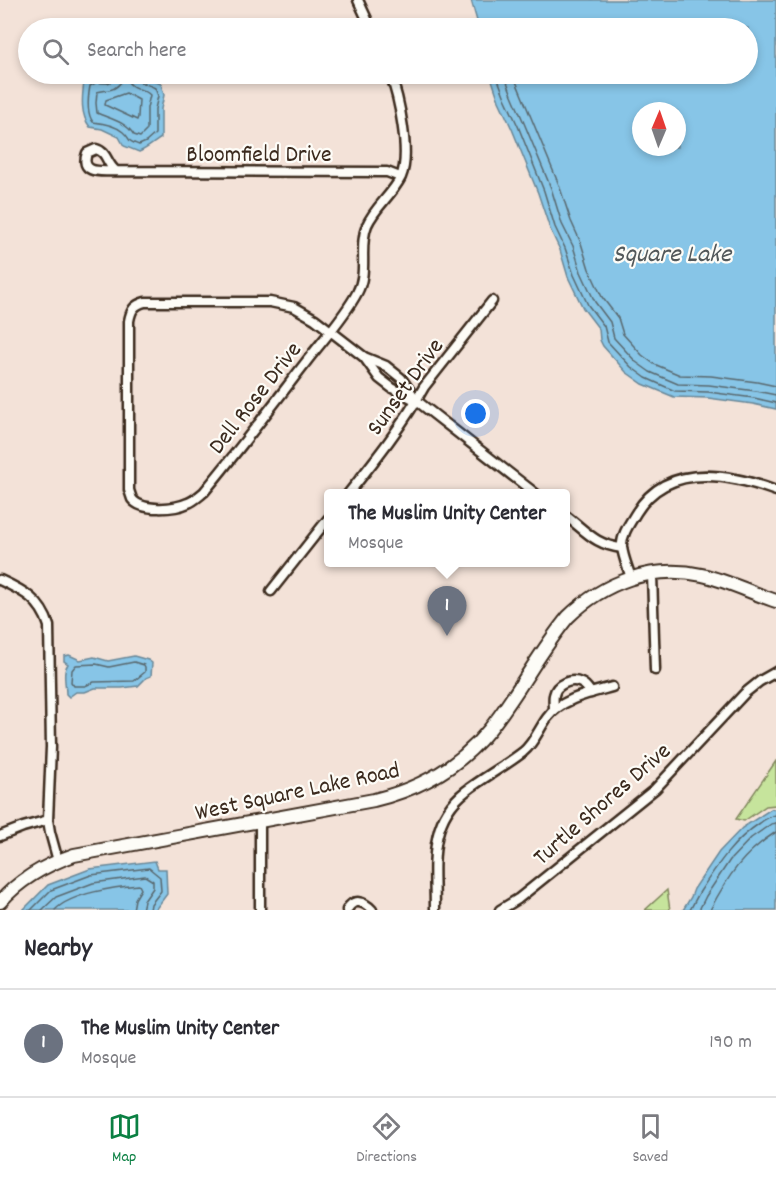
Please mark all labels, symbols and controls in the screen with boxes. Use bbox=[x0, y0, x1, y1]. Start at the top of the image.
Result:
search box bbox=[18, 18, 758, 84]
icon: search bbox=[39, 35, 72, 68]
text: Search here bbox=[87, 36, 186, 67]
north arrow bbox=[632, 102, 686, 156]
street label: Bloomfield Drive bbox=[186, 139, 332, 173]
water label: Square Lake bbox=[613, 237, 733, 274]
street label: Sunset Drive bbox=[359, 332, 453, 444]
street label: Dell Rose Drive bbox=[202, 335, 311, 462]
your location bbox=[461, 399, 490, 428]
popup bbox=[324, 489, 570, 567]
text: The Muslim Unity Center bbox=[348, 499, 546, 530]
text: Mosque bbox=[348, 530, 403, 558]
pin: 1 bbox=[428, 586, 466, 636]
street label: Turtle Shores Drive bbox=[527, 736, 679, 875]
street label: West Square Lake Road bbox=[192, 755, 403, 831]
text: Nearby bbox=[24, 931, 92, 968]
text: The Muslim Unity Center bbox=[81, 1014, 279, 1045]
text: 1 bbox=[41, 1029, 46, 1057]
text: 190 m bbox=[709, 1029, 752, 1057]
text: Mosque bbox=[81, 1045, 136, 1073]
tab: Map bbox=[108, 1110, 141, 1169]
tab: Directions bbox=[356, 1110, 417, 1169]
tab: Saved bbox=[632, 1110, 668, 1169]

